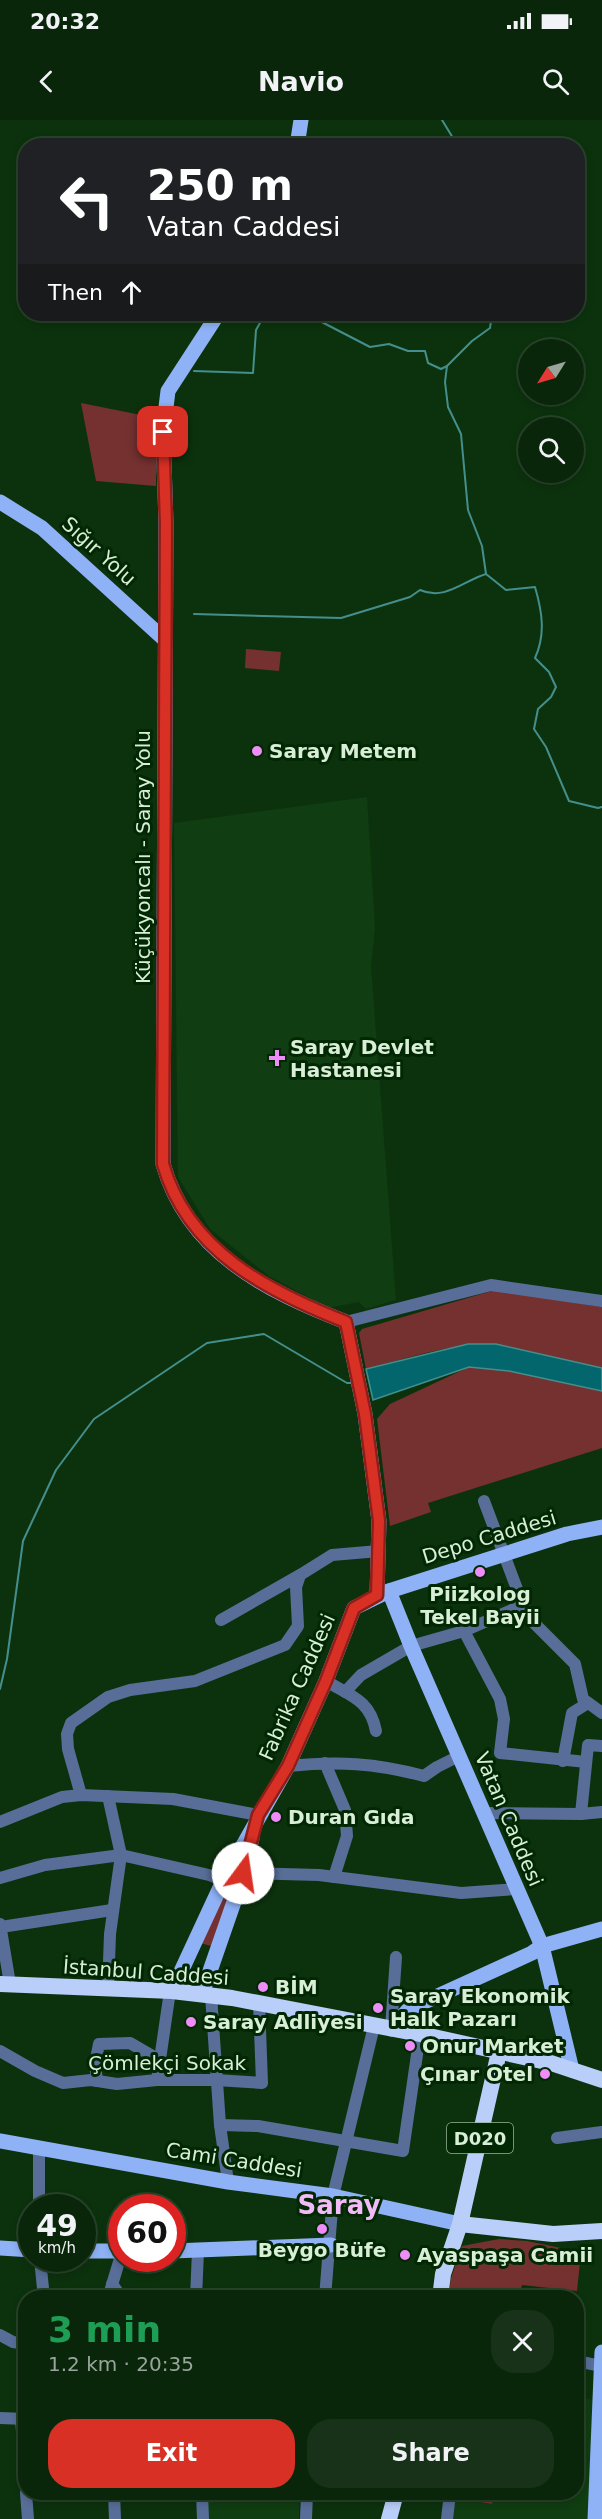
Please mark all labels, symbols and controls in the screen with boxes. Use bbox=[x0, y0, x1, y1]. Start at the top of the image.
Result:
text: 20:32 bbox=[30, 9, 100, 34]
icon: back bbox=[30, 65, 63, 98]
icon: search bbox=[539, 65, 572, 98]
text: Navio bbox=[258, 66, 344, 97]
text: 250 m bbox=[147, 161, 293, 210]
icon: left bbox=[48, 162, 126, 240]
text: Vatan Caddesi bbox=[147, 211, 341, 242]
icon: ahead bbox=[115, 276, 148, 309]
text: Then bbox=[48, 280, 103, 305]
north arrow bbox=[518, 339, 584, 405]
map controls bbox=[518, 339, 584, 483]
pin bbox=[137, 406, 188, 457]
icon: arrive bbox=[146, 415, 179, 448]
button: search bbox=[518, 417, 584, 483]
street label: Sığır Yolu bbox=[57, 512, 141, 590]
street label: Küçükyoncalı - Saray Yolu bbox=[131, 730, 155, 984]
place label: Saray Metem bbox=[269, 739, 417, 763]
marker: Saray Metem bbox=[250, 744, 264, 758]
place label: Saray Devlet Hastanesi bbox=[290, 1035, 434, 1082]
marker: Saray Devlet Hastanesi bbox=[268, 1049, 286, 1067]
street label: Depo Caddesi bbox=[419, 1505, 559, 1569]
marker: Piizkolog Tekel Bayii bbox=[473, 1565, 487, 1579]
place label: Piizkolog Tekel Bayii bbox=[420, 1582, 540, 1629]
street label: Fabrika Caddesi bbox=[254, 1610, 340, 1764]
street label: Vatan Caddesi bbox=[470, 1748, 548, 1890]
place label: Duran Gıda bbox=[288, 1805, 414, 1829]
marker: Duran Gıda bbox=[269, 1810, 283, 1824]
position arrow bbox=[211, 1841, 275, 1905]
street label: İstanbul Caddesi bbox=[62, 1954, 230, 1990]
place label: BİM bbox=[275, 1975, 318, 1999]
marker: BİM bbox=[256, 1980, 270, 1994]
place label: Saray Ekonomik Halk Pazarı bbox=[390, 1984, 570, 2031]
marker: Saray Ekonomik Halk Pazarı bbox=[371, 2001, 385, 2015]
place label: Saray Adliyesi bbox=[203, 2010, 363, 2034]
marker: Saray Adliyesi bbox=[184, 2015, 198, 2029]
place label: Onur Market bbox=[422, 2034, 564, 2058]
marker: Onur Market bbox=[403, 2039, 417, 2053]
street label: Çömlekçi Sokak bbox=[88, 2051, 246, 2075]
place label: Çınar Otel bbox=[420, 2062, 533, 2086]
marker: Çınar Otel bbox=[538, 2067, 552, 2081]
road number: D020 bbox=[447, 2123, 513, 2153]
street label: Cami Caddesi bbox=[164, 2137, 304, 2183]
district label: Saray bbox=[298, 2190, 380, 2220]
speed limit sign: 60 bbox=[108, 2194, 186, 2272]
text: 49 bbox=[36, 2208, 78, 2243]
marker: Beygo Büfe bbox=[315, 2222, 329, 2236]
place label: Beygo Büfe bbox=[258, 2238, 386, 2262]
text: km/h bbox=[38, 2239, 76, 2257]
place label: Ayaspaşa Camii bbox=[417, 2243, 593, 2267]
marker: Ayaspaşa Camii bbox=[398, 2248, 412, 2262]
text: 3 min bbox=[48, 2309, 161, 2350]
button: close bbox=[491, 2310, 554, 2373]
text: 1.2 km · 20:35 bbox=[48, 2352, 194, 2376]
button: Exit bbox=[48, 2419, 295, 2488]
button: Share bbox=[307, 2419, 554, 2488]

